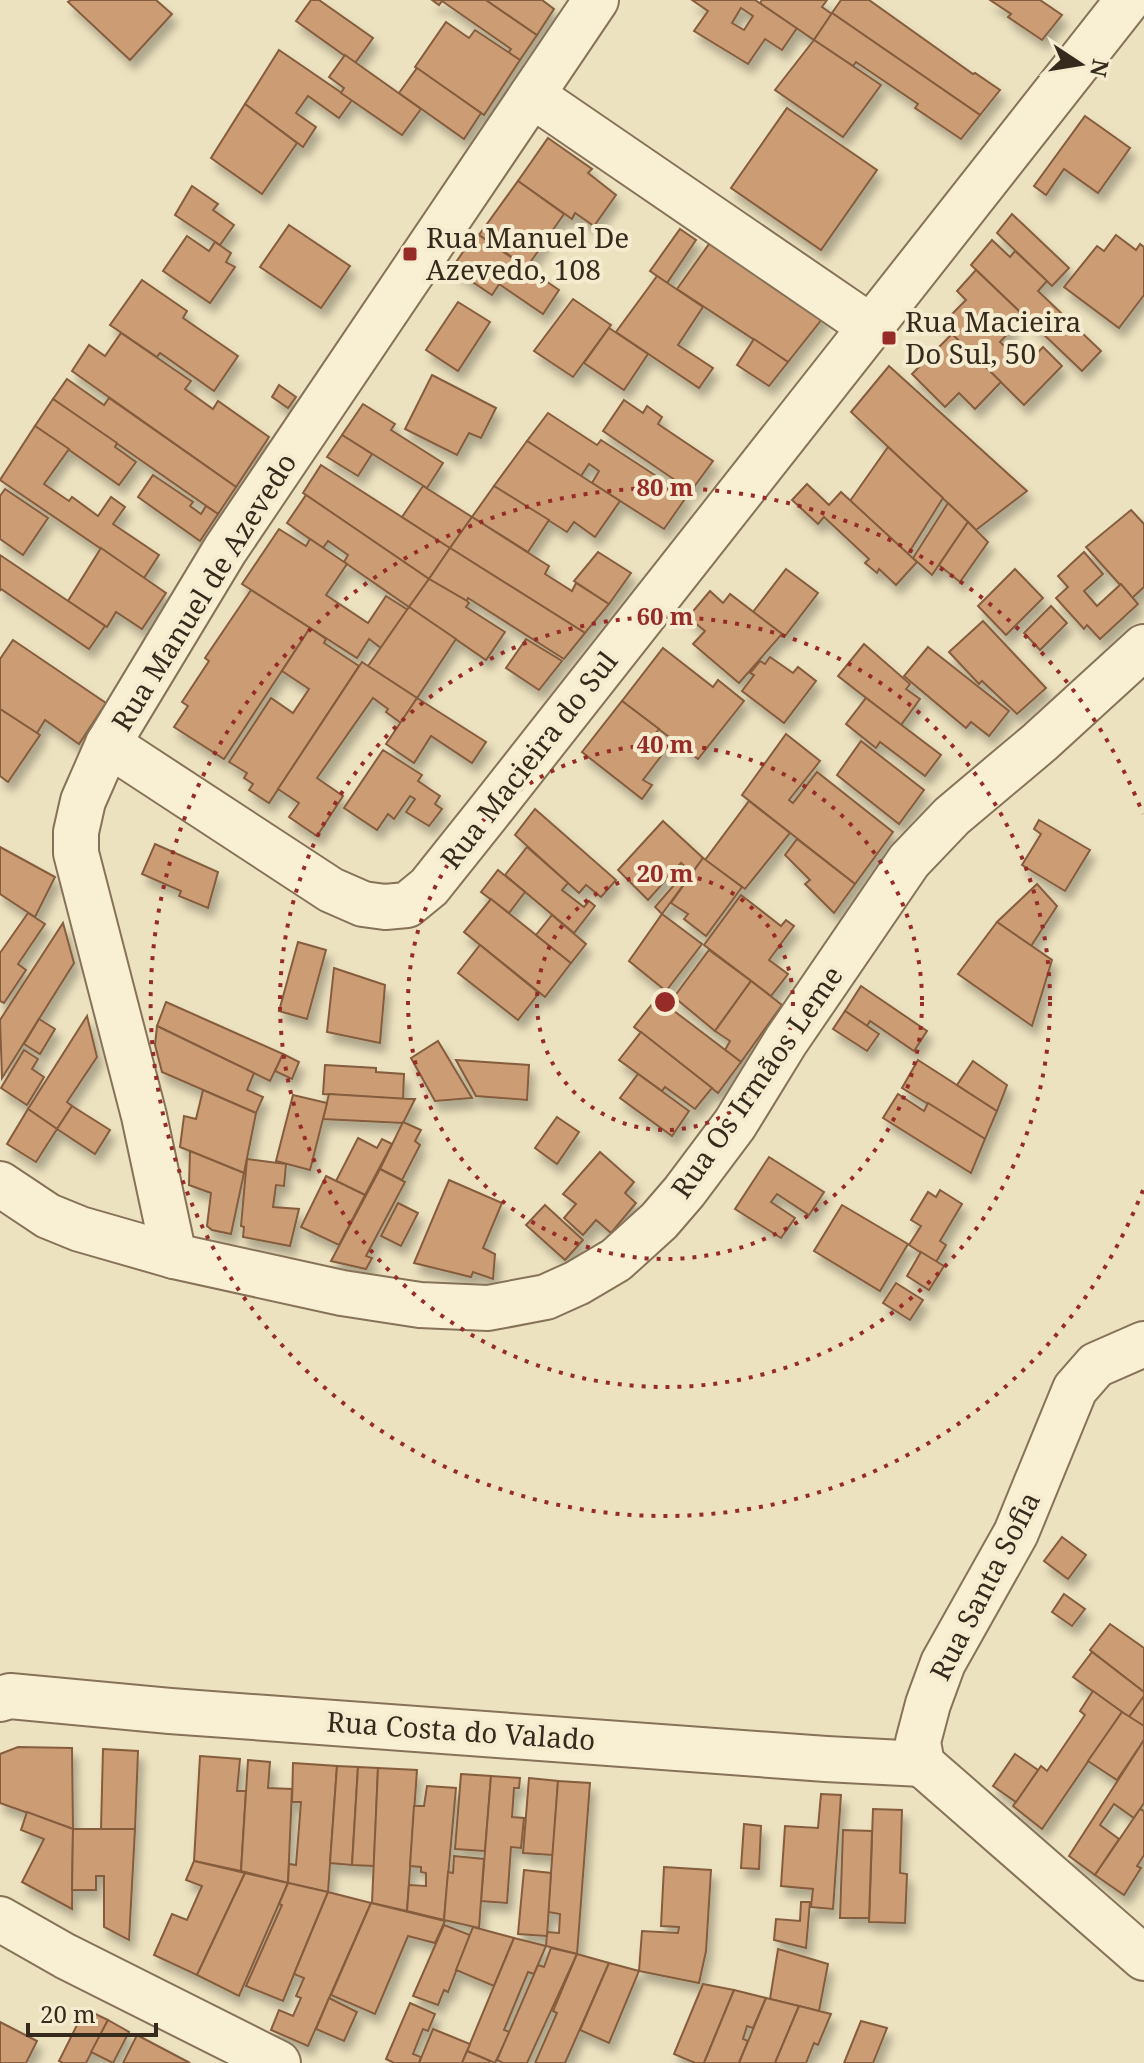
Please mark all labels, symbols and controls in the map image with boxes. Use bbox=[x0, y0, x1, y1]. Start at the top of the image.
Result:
north arrow bbox=[1040, 24, 1120, 104]
text: N bbox=[1084, 57, 1117, 80]
place label: Rua Manuel De Azevedo, 108 bbox=[426, 218, 629, 288]
marker: Rua Manuel De Azevedo, 108 bbox=[401, 245, 419, 263]
place label: Rua Macieira Do Sul, 50 bbox=[905, 302, 1081, 372]
marker: Rua Macieira Do Sul, 50 bbox=[880, 329, 898, 347]
street label: Rua Manuel de Azevedo bbox=[102, 445, 304, 738]
text: 80 m bbox=[636, 470, 694, 503]
text: 60 m bbox=[636, 599, 694, 632]
street label: Rua Macieira do Sul bbox=[431, 643, 625, 876]
text: 40 m bbox=[636, 727, 694, 760]
text: 20 m bbox=[636, 856, 694, 889]
street label: Rua Os Irmãos Leme bbox=[662, 958, 851, 1205]
centre of rings bbox=[651, 988, 679, 1016]
street label: Rua Santa Sofia bbox=[920, 1485, 1048, 1686]
street label: Rua Costa do Valado bbox=[325, 1702, 597, 1758]
scale bar bbox=[28, 1987, 156, 2037]
text: 20 m bbox=[40, 1997, 96, 2030]

